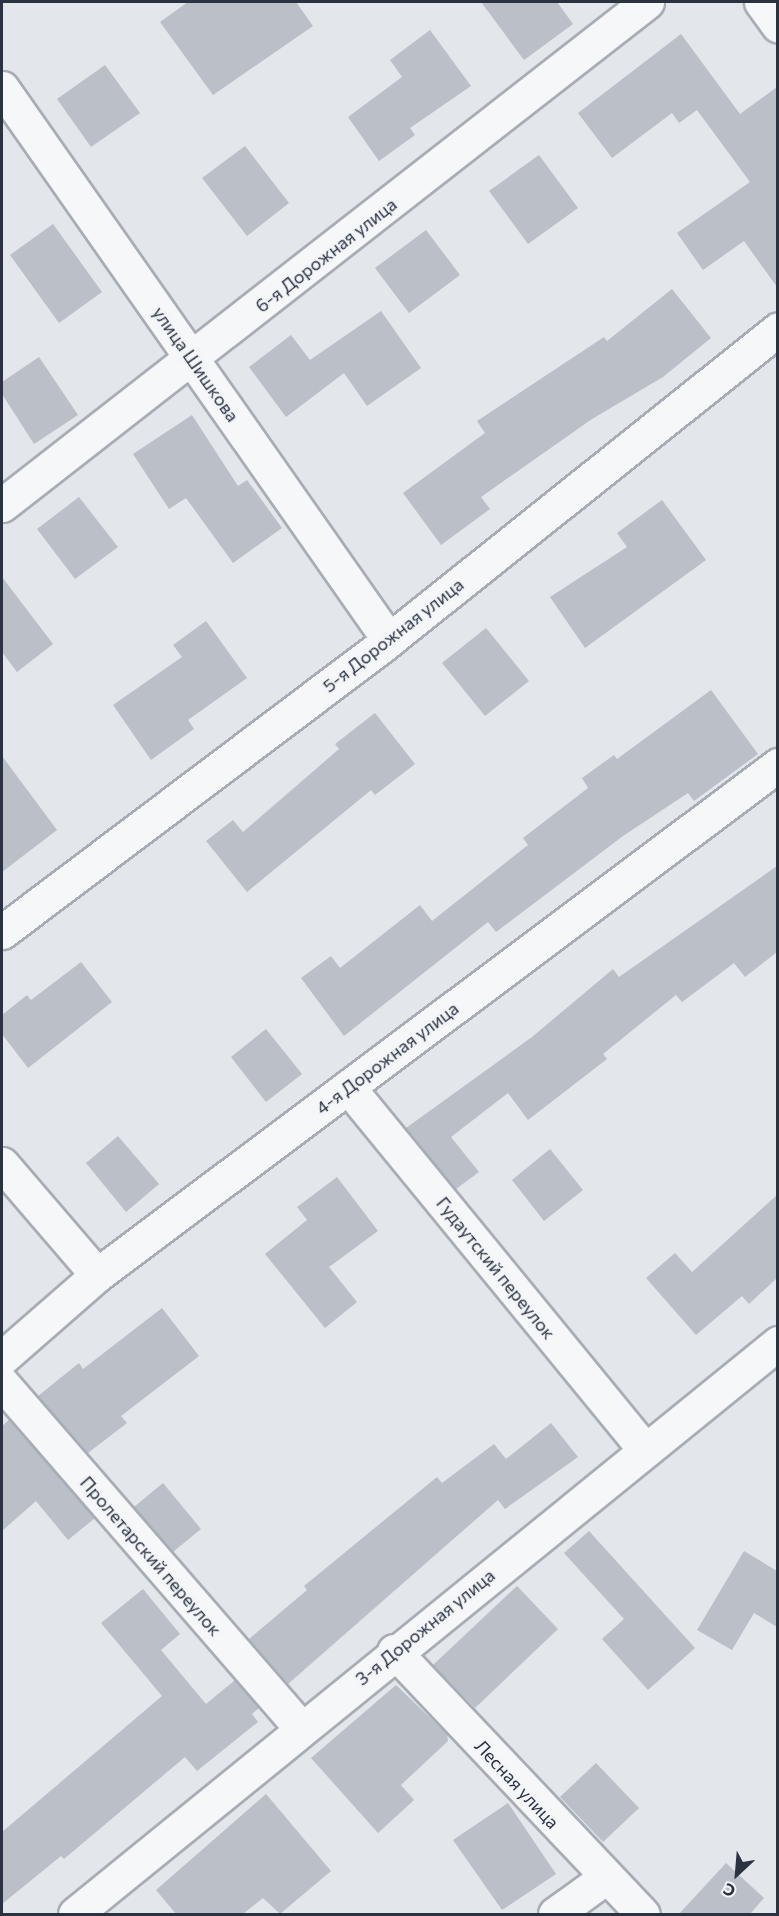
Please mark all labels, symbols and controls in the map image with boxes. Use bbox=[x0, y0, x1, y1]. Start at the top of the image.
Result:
street label: 6-я Дорожная улица bbox=[251, 193, 401, 317]
street label: улица Шишкова bbox=[148, 302, 244, 426]
street label: 5-я Дорожная улица bbox=[318, 573, 468, 697]
street label: 4-я Дорожная улица bbox=[311, 997, 463, 1119]
street label: Гудаутский переулок bbox=[432, 1193, 560, 1343]
street label: Пролетарский переулок bbox=[76, 1472, 226, 1640]
street label: 3-я Дорожная улица bbox=[351, 1564, 499, 1690]
street label: Лесная улица bbox=[470, 1735, 564, 1833]
north arrow bbox=[707, 1844, 767, 1904]
text: С bbox=[720, 1880, 738, 1902]

